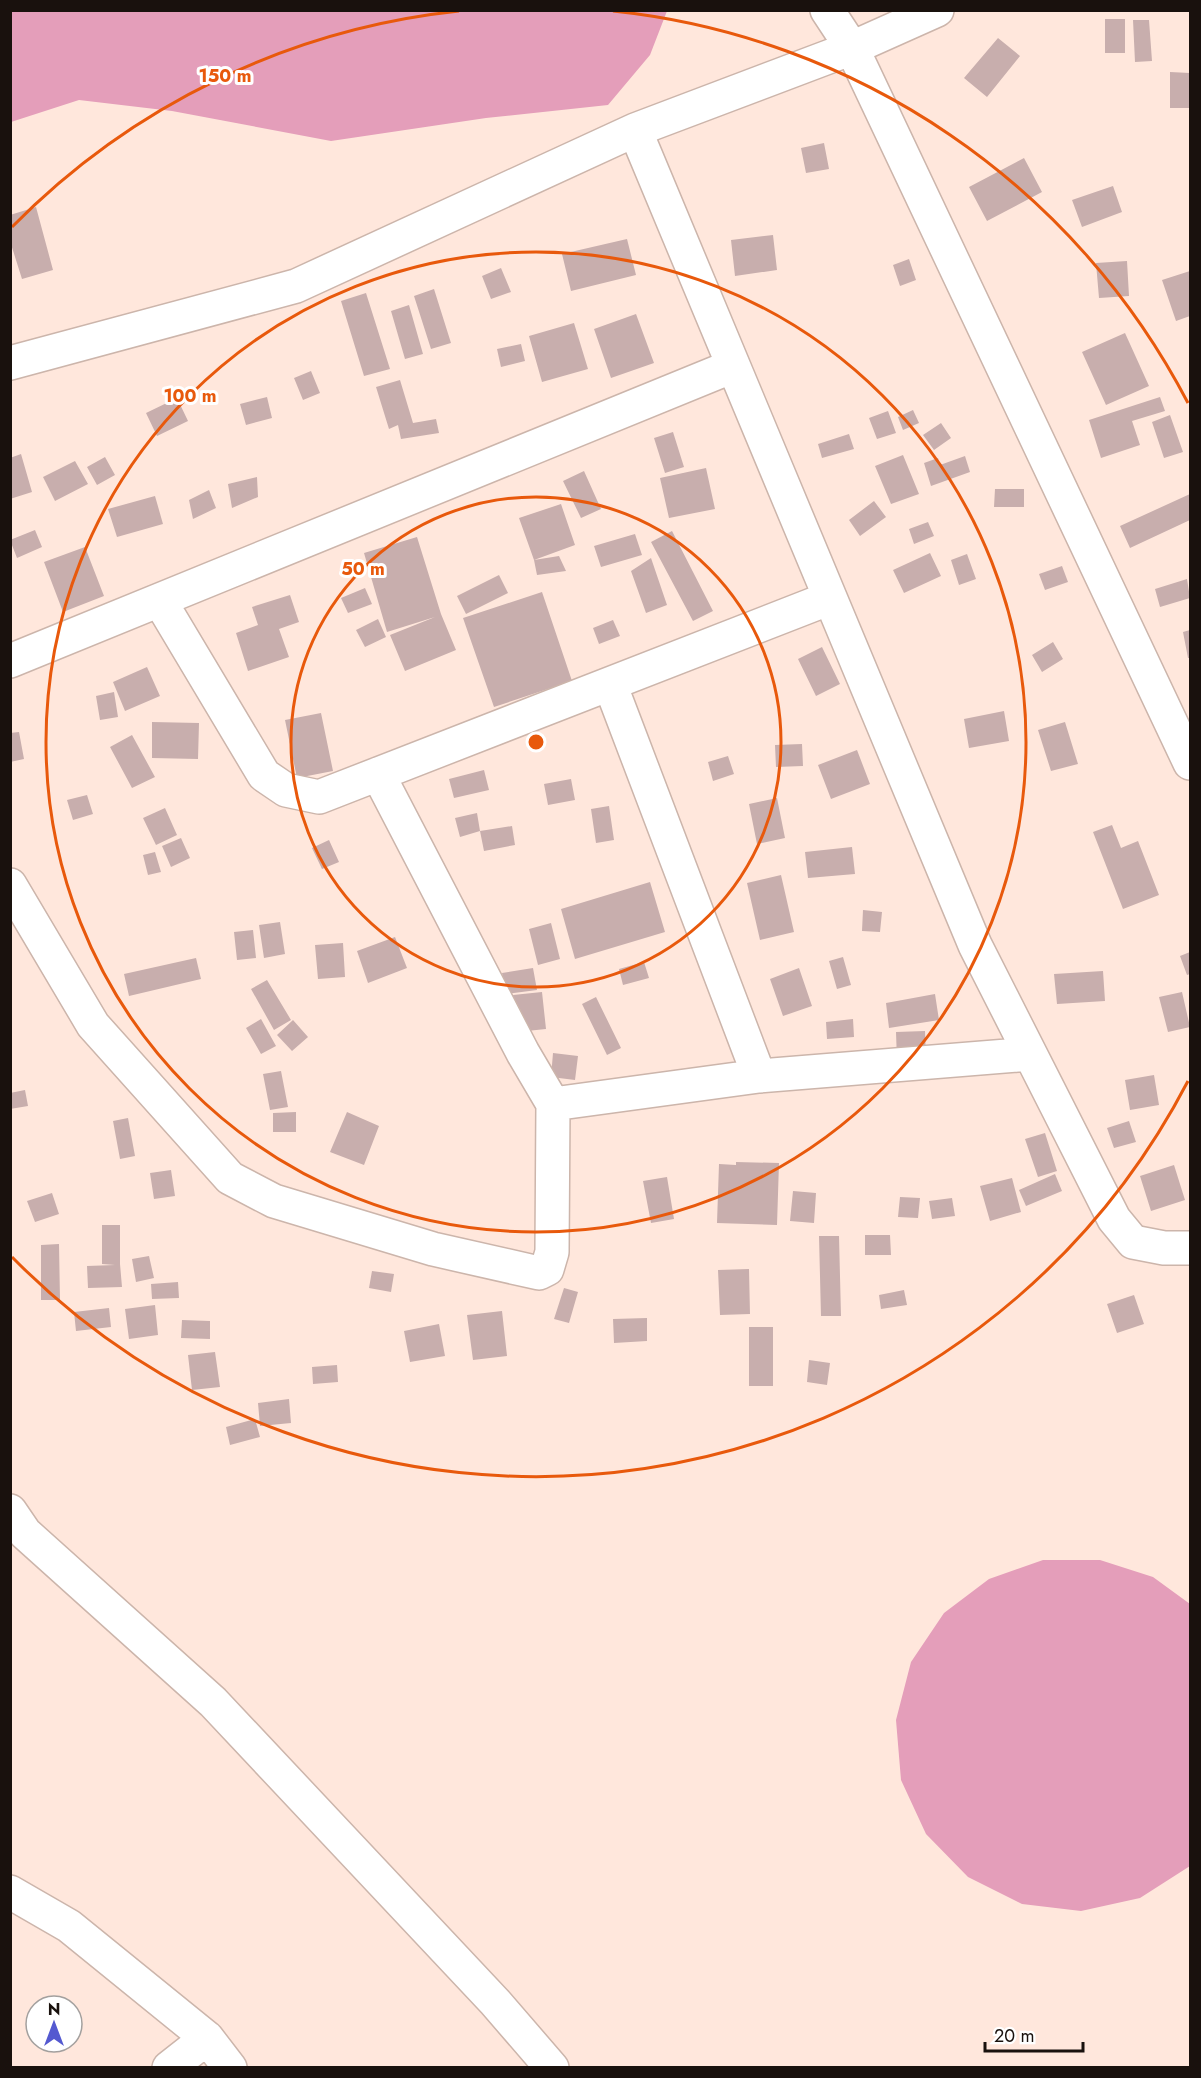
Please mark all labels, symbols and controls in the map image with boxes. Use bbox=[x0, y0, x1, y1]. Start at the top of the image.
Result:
text: 150 m bbox=[199, 63, 251, 89]
text: 100 m bbox=[163, 383, 217, 409]
text: 50 m bbox=[341, 556, 385, 582]
centre of rings bbox=[526, 732, 546, 752]
north arrow bbox=[24, 1994, 84, 2054]
text: N bbox=[48, 1998, 60, 2021]
scale bar bbox=[985, 2015, 1082, 2053]
text: 20 m bbox=[994, 2023, 1034, 2049]

